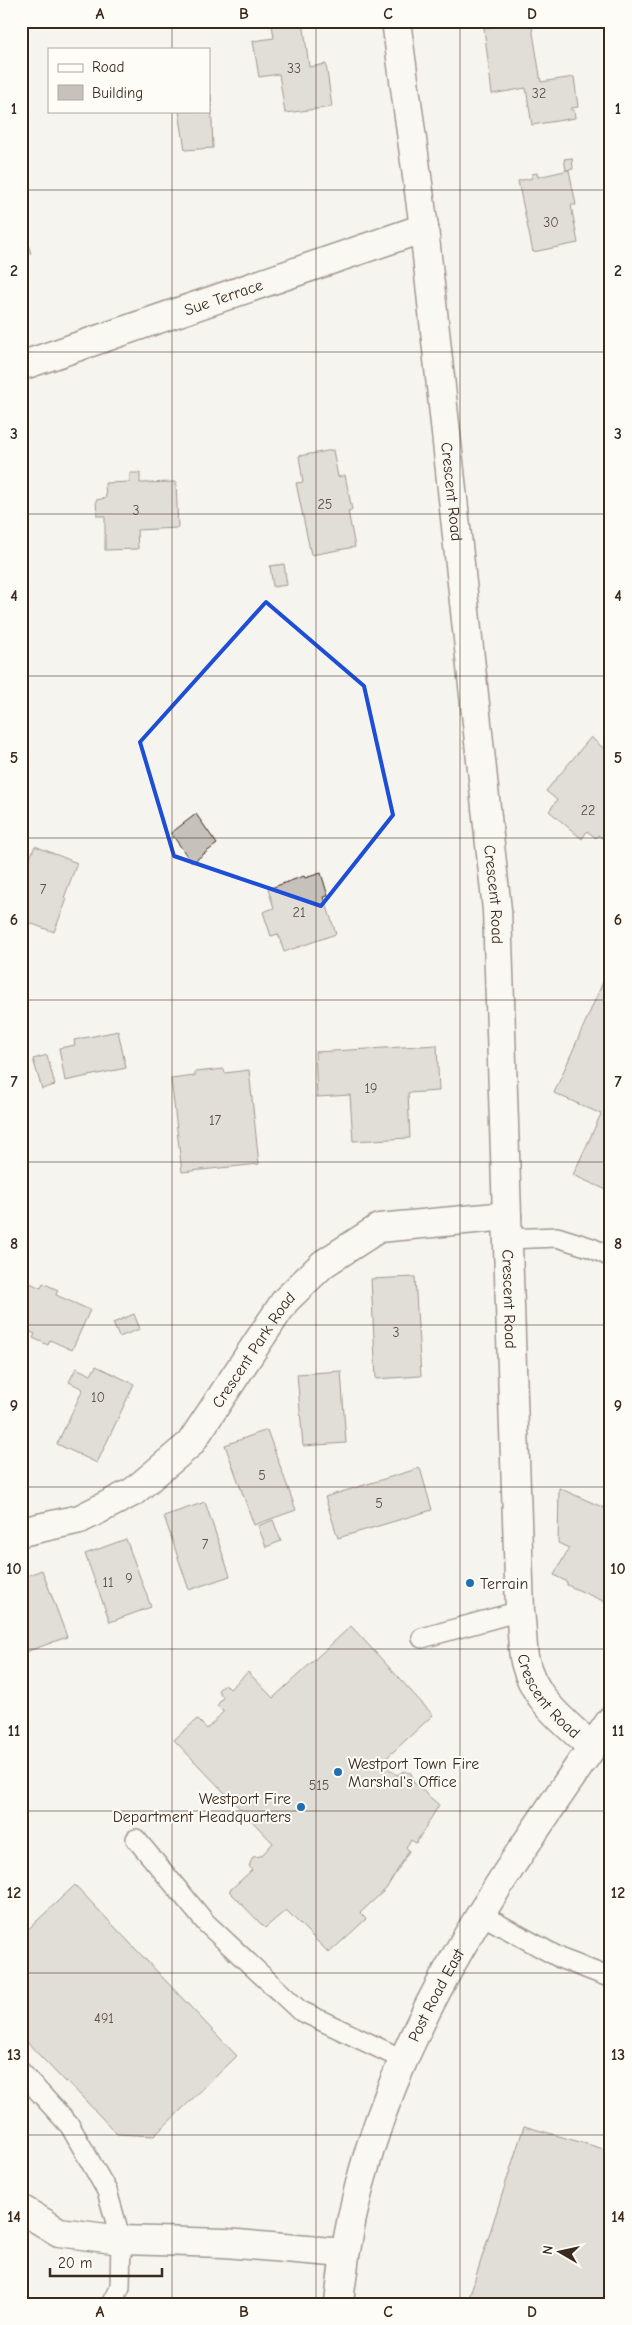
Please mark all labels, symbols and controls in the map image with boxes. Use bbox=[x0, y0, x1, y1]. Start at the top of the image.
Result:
text: A bbox=[96, 5, 105, 23]
text: B bbox=[239, 5, 249, 23]
text: C bbox=[383, 5, 393, 23]
text: D bbox=[527, 5, 537, 23]
legend bbox=[48, 48, 210, 112]
text: Road bbox=[92, 58, 124, 76]
house number: 33 bbox=[287, 60, 301, 77]
text: Building bbox=[92, 84, 143, 102]
house number: 32 bbox=[532, 85, 546, 102]
text: 1 bbox=[11, 100, 17, 118]
text: 1 bbox=[615, 100, 621, 118]
house number: 30 bbox=[543, 214, 559, 231]
text: 2 bbox=[10, 262, 18, 280]
text: 2 bbox=[614, 262, 622, 280]
street label: Sue Terrace bbox=[182, 276, 265, 319]
text: 3 bbox=[10, 425, 18, 443]
text: 3 bbox=[614, 425, 622, 443]
street label: Crescent Road bbox=[437, 441, 465, 542]
house number: 25 bbox=[318, 496, 332, 513]
house number: 3 bbox=[132, 502, 140, 519]
text: 4 bbox=[10, 587, 18, 605]
text: 4 bbox=[614, 587, 622, 605]
text: 5 bbox=[10, 749, 18, 767]
text: 5 bbox=[614, 749, 622, 767]
house number: 22 bbox=[581, 802, 595, 819]
street label: Crescent Road bbox=[480, 844, 506, 944]
house number: 7 bbox=[40, 881, 47, 898]
house number: 21 bbox=[293, 904, 305, 921]
text: 6 bbox=[10, 911, 18, 929]
text: 6 bbox=[614, 911, 622, 929]
text: 7 bbox=[10, 1073, 18, 1091]
text: 7 bbox=[614, 1073, 622, 1091]
house number: 19 bbox=[365, 1080, 377, 1097]
house number: 17 bbox=[209, 1112, 221, 1129]
text: 8 bbox=[10, 1235, 18, 1253]
text: 8 bbox=[614, 1235, 622, 1253]
street label: Crescent Road bbox=[498, 1249, 519, 1349]
street label: Crescent Park Road bbox=[209, 1288, 299, 1411]
house number: 3 bbox=[392, 1324, 400, 1341]
house number: 10 bbox=[91, 1389, 105, 1406]
text: 9 bbox=[10, 1397, 18, 1415]
text: 9 bbox=[614, 1397, 622, 1415]
house number: 5 bbox=[258, 1467, 266, 1484]
house number: 5 bbox=[375, 1495, 383, 1512]
house number: 7 bbox=[202, 1536, 209, 1553]
text: 10 bbox=[6, 1560, 22, 1578]
text: 10 bbox=[610, 1560, 626, 1578]
house number: 9 bbox=[125, 1570, 133, 1587]
house number: 11 bbox=[102, 1574, 114, 1591]
place label: Terrain bbox=[480, 1575, 528, 1593]
marker: Terrain bbox=[464, 1577, 476, 1589]
street label: Crescent Road bbox=[514, 1652, 583, 1742]
text: 11 bbox=[8, 1722, 20, 1740]
text: 11 bbox=[612, 1722, 624, 1740]
place label: Westport Town Fire Marshal's Office bbox=[348, 1755, 479, 1791]
marker: Westport Town Fire Marshal's Office bbox=[332, 1766, 344, 1778]
house number: 515 bbox=[309, 1777, 329, 1794]
place label: Westport Fire Department Headquarters bbox=[113, 1790, 291, 1826]
marker: Westport Fire Department Headquarters bbox=[295, 1801, 307, 1813]
text: 12 bbox=[7, 1884, 21, 1902]
text: 12 bbox=[611, 1884, 625, 1902]
street label: Post Road East bbox=[405, 1945, 468, 2045]
house number: 491 bbox=[94, 2010, 114, 2027]
text: 13 bbox=[7, 2046, 21, 2064]
text: 13 bbox=[611, 2046, 625, 2064]
text: 14 bbox=[7, 2208, 21, 2226]
text: 14 bbox=[611, 2208, 625, 2226]
north arrow bbox=[534, 2228, 584, 2278]
text: N bbox=[539, 2244, 557, 2256]
scale bar bbox=[50, 2245, 162, 2277]
text: 20 m bbox=[58, 2254, 92, 2272]
text: A bbox=[96, 2303, 105, 2321]
text: B bbox=[239, 2303, 249, 2321]
text: C bbox=[383, 2303, 393, 2321]
text: D bbox=[527, 2303, 537, 2321]

